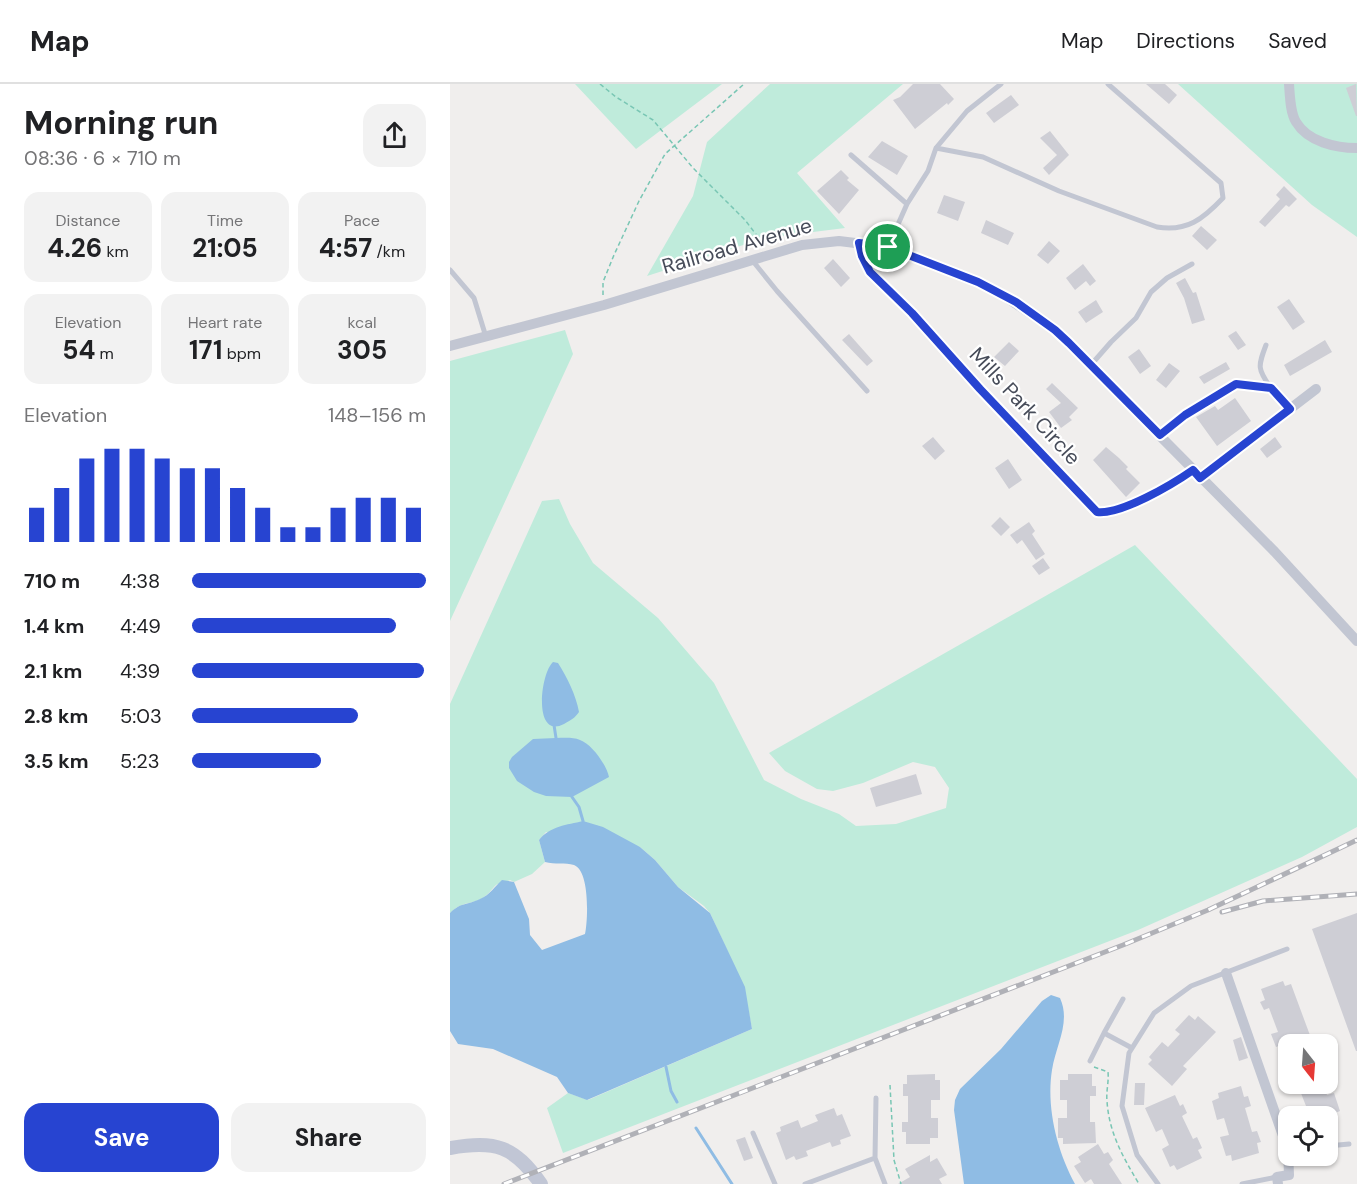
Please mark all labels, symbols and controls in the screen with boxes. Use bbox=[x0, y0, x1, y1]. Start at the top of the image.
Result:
text: Map bbox=[30, 23, 90, 60]
text: Map bbox=[1061, 27, 1103, 55]
text: Directions bbox=[1136, 27, 1235, 55]
text: Saved bbox=[1268, 27, 1327, 55]
text: Morning run bbox=[24, 101, 218, 144]
button: share bbox=[363, 104, 426, 167]
text: 08:36 · 6 × 710 m bbox=[24, 145, 181, 171]
text: Distance bbox=[56, 210, 120, 231]
text: Time bbox=[207, 210, 243, 231]
text: Pace bbox=[344, 210, 380, 231]
street label: Railroad Avenue bbox=[659, 211, 815, 281]
pin bbox=[862, 221, 913, 272]
icon: arrive bbox=[871, 230, 904, 263]
text: 4.26 bbox=[47, 231, 102, 265]
text: 21:05 bbox=[192, 231, 258, 265]
text: 4:57 bbox=[319, 231, 372, 265]
text: km bbox=[102, 241, 129, 262]
text: /km bbox=[372, 241, 405, 262]
text: Elevation bbox=[55, 312, 121, 333]
text: Heart rate bbox=[188, 312, 262, 333]
text: kcal bbox=[348, 312, 376, 333]
text: 54 bbox=[62, 333, 95, 367]
text: 171 bbox=[189, 333, 222, 367]
text: 305 bbox=[337, 333, 387, 367]
street label: Mills Park Circle bbox=[963, 341, 1087, 471]
text: m bbox=[95, 343, 114, 364]
text: bpm bbox=[222, 343, 261, 364]
text: Elevation bbox=[24, 402, 107, 428]
text: 148–156 m bbox=[328, 402, 426, 428]
text: 710 m bbox=[24, 568, 80, 594]
text: 4:38 bbox=[120, 568, 160, 594]
text: 1.4 km bbox=[24, 613, 84, 639]
text: 4:49 bbox=[120, 613, 161, 639]
text: 2.1 km bbox=[24, 658, 82, 684]
text: 4:39 bbox=[120, 658, 160, 684]
text: 2.8 km bbox=[24, 703, 88, 729]
text: 5:03 bbox=[120, 703, 162, 729]
text: 3.5 km bbox=[24, 748, 89, 774]
text: 5:23 bbox=[120, 748, 160, 774]
north arrow bbox=[1278, 1034, 1338, 1094]
map controls bbox=[1278, 1034, 1338, 1166]
button: Save bbox=[24, 1103, 219, 1172]
button: Share bbox=[231, 1103, 426, 1172]
button: locate bbox=[1278, 1106, 1338, 1166]

